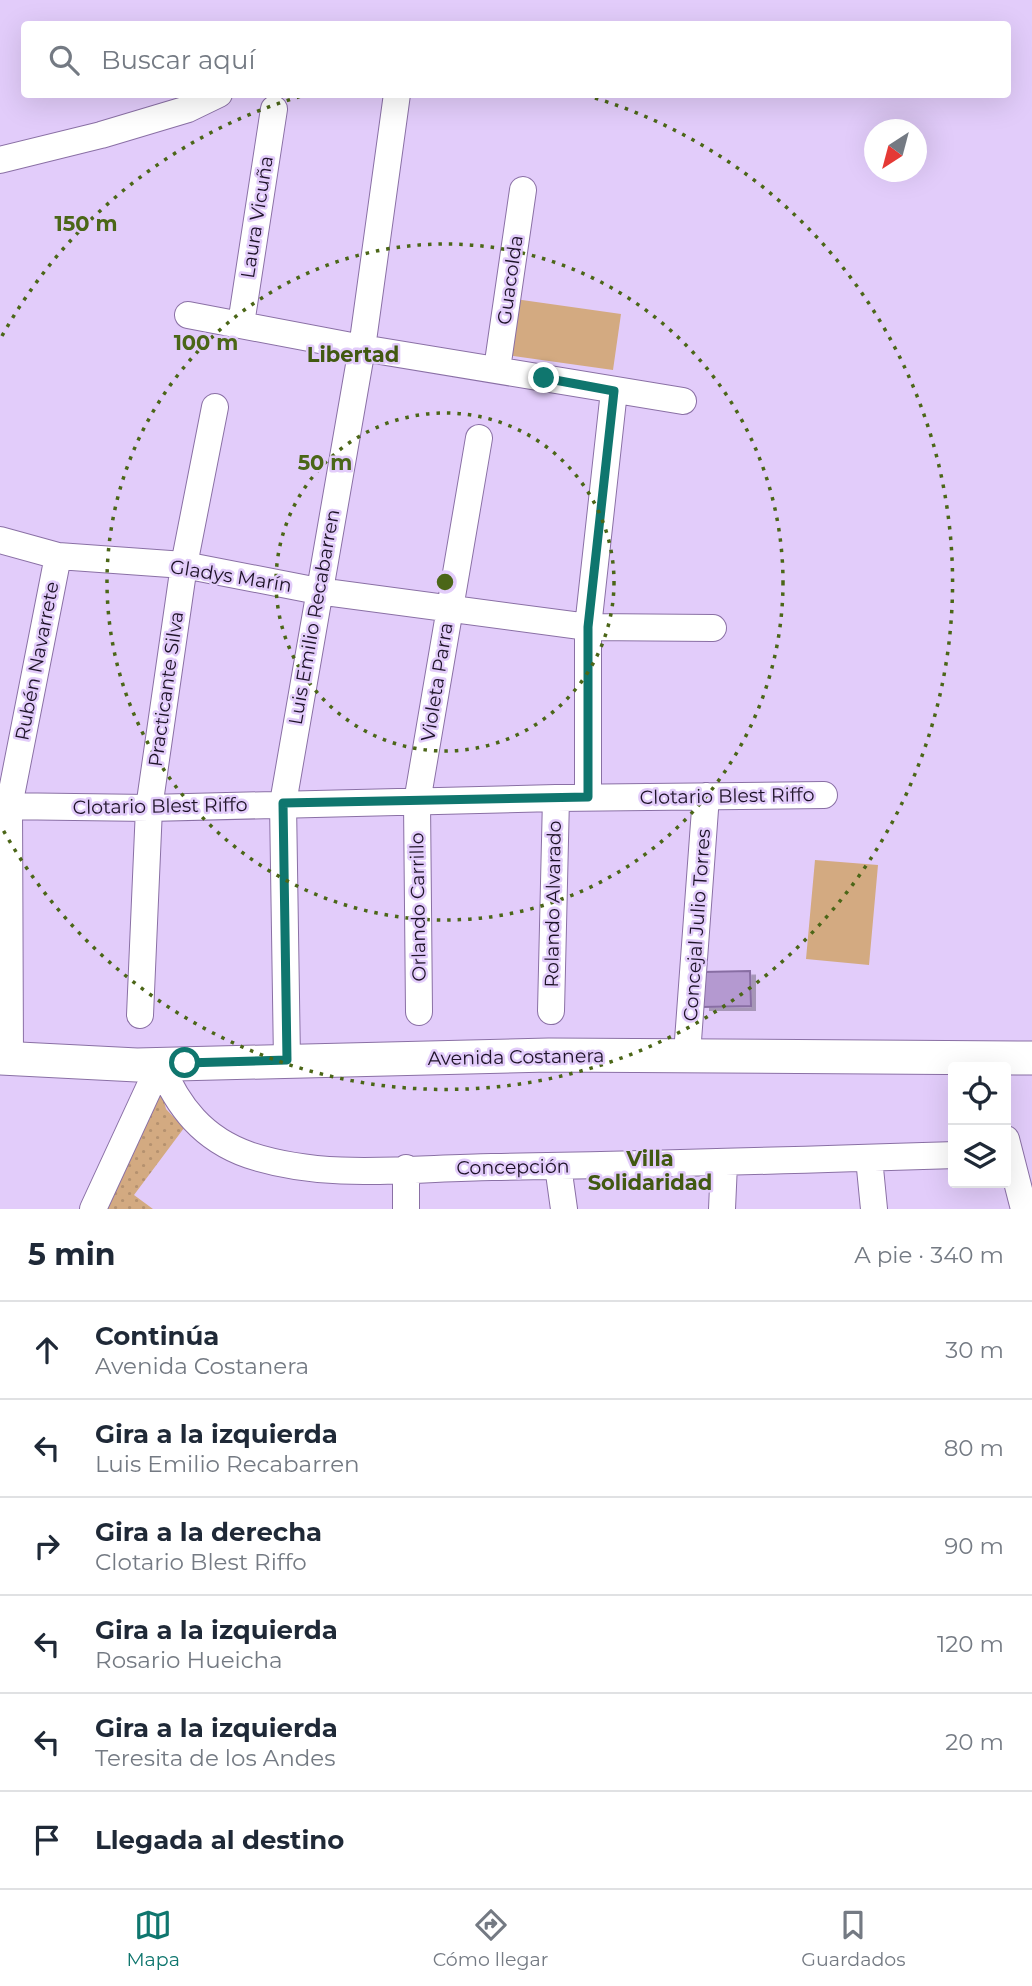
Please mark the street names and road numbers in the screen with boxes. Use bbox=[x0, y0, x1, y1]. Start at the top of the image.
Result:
street label: Laura Vicuña bbox=[236, 154, 278, 280]
street label: Guacolda bbox=[492, 234, 528, 326]
street label: Luis Emilio Recabarren bbox=[284, 507, 344, 727]
street label: Gladys Marín bbox=[168, 555, 294, 597]
street label: Rubén Navarrete bbox=[10, 580, 64, 742]
street label: Practicante Silva bbox=[144, 610, 188, 768]
street label: Violeta Parra bbox=[416, 621, 458, 743]
street label: Clotario Blest Riffo bbox=[639, 783, 815, 809]
street label: Clotario Blest Riffo bbox=[72, 793, 248, 819]
street label: Rolando Alvarado bbox=[540, 820, 566, 988]
street label: Concejal Julio Torres bbox=[679, 828, 715, 1022]
street label: Orlando Carrillo bbox=[405, 832, 431, 982]
street label: Avenida Costanera bbox=[427, 1044, 605, 1070]
street label: Concepción bbox=[456, 1155, 570, 1179]

